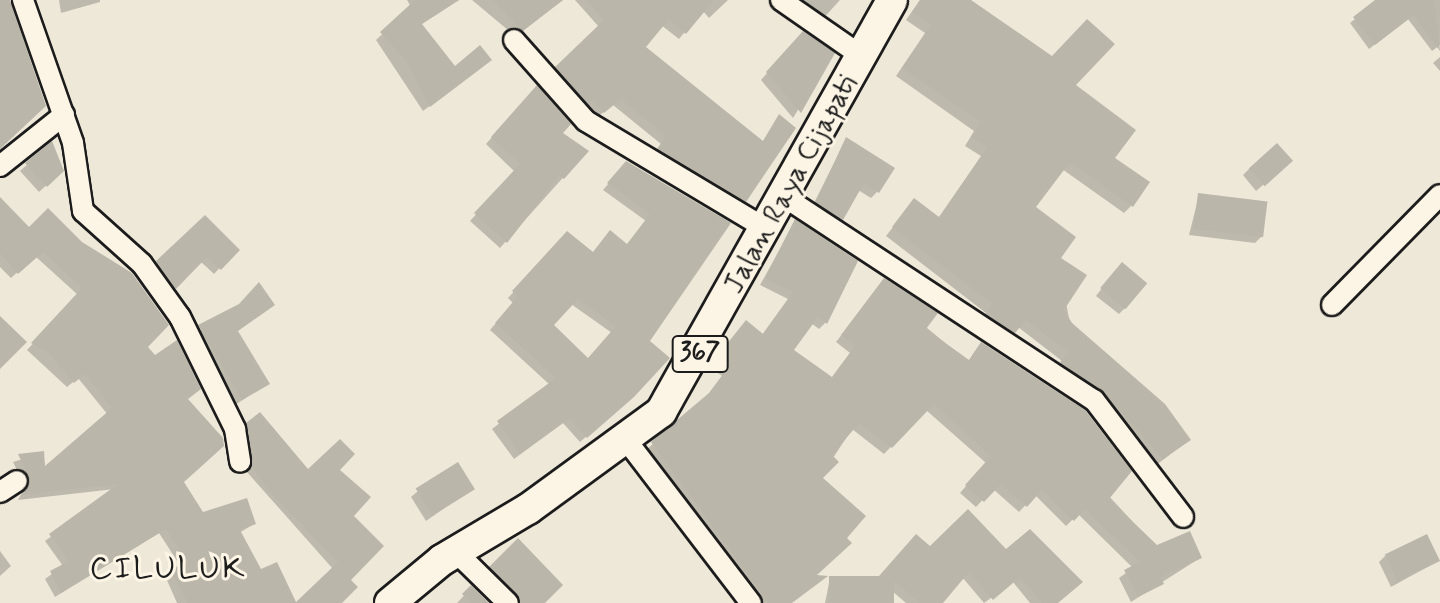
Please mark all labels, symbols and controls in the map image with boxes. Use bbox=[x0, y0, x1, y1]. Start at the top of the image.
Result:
street label: Jalan Raya Cijapati bbox=[719, 71, 865, 299]
road number: 367 bbox=[670, 332, 730, 376]
district label: CILULUK bbox=[92, 550, 244, 588]

